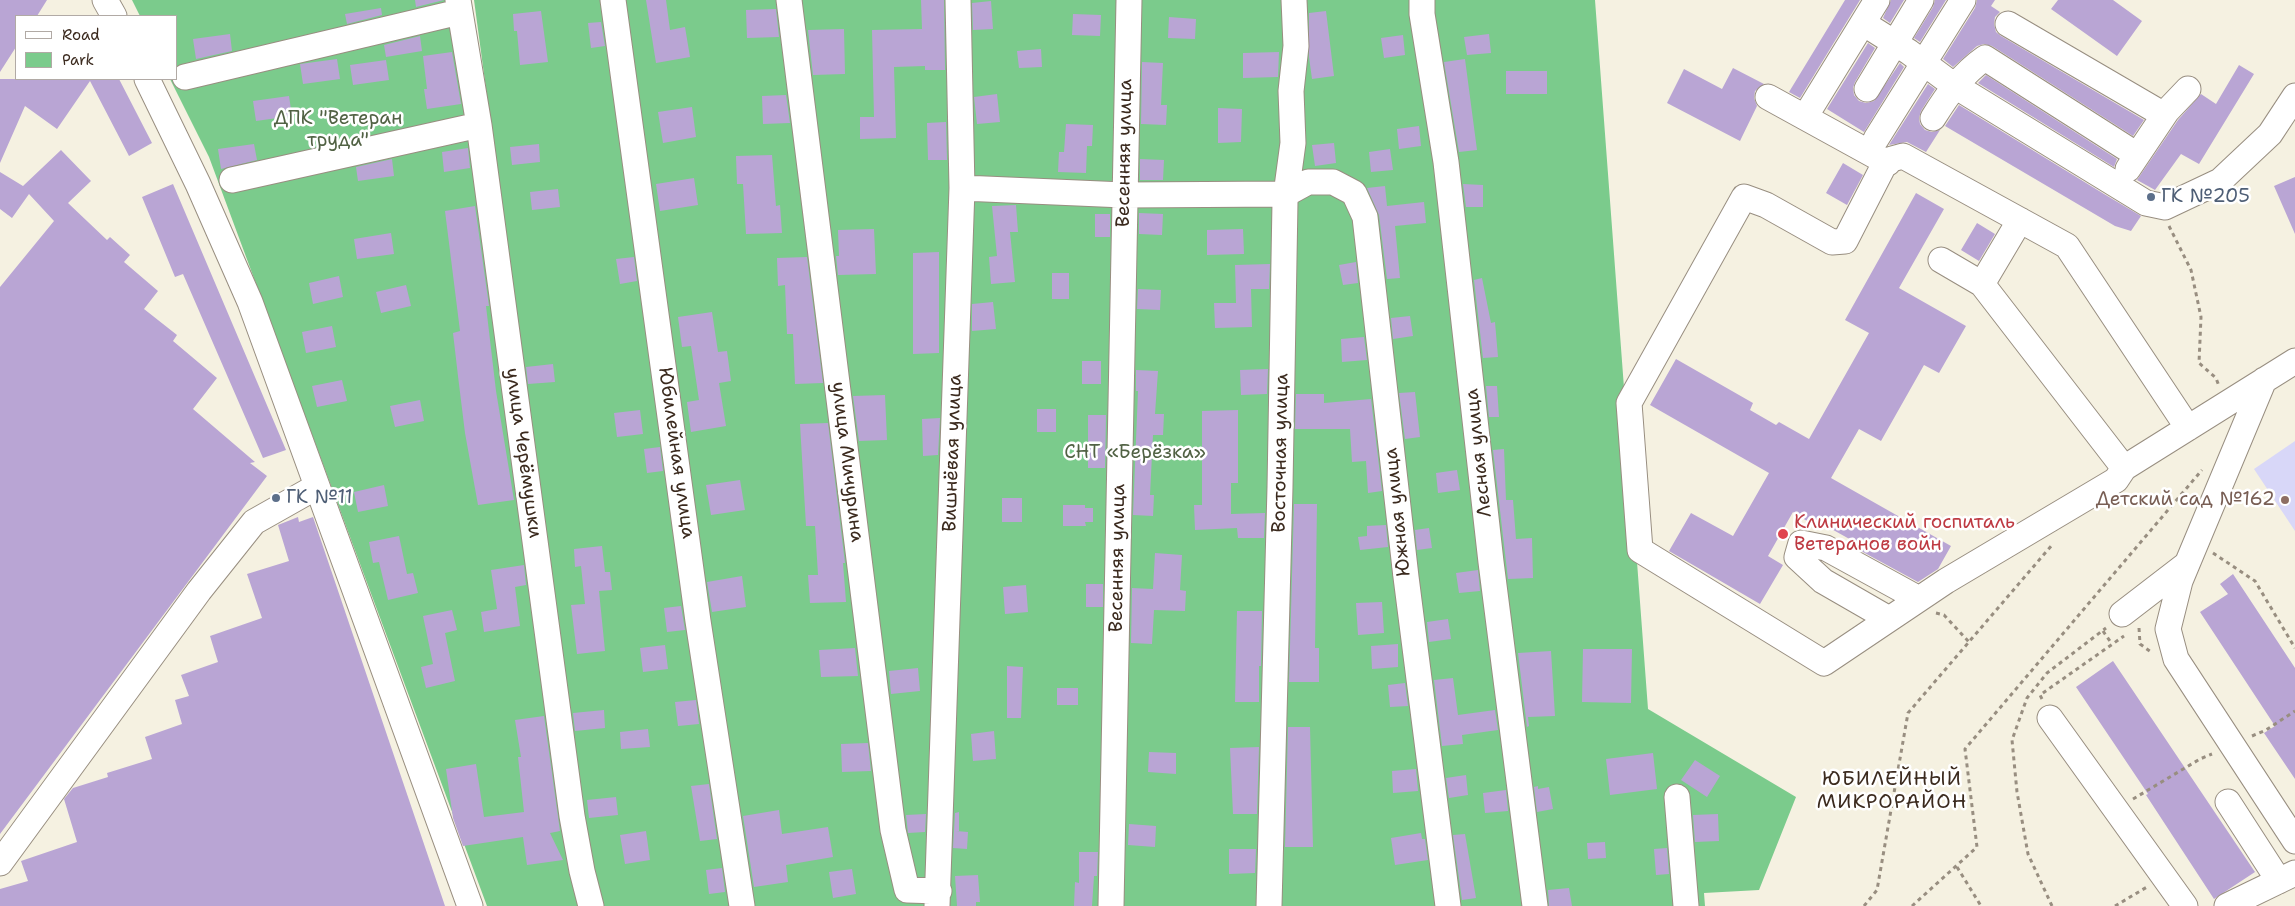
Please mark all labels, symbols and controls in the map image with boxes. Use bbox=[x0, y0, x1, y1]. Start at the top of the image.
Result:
legend bbox=[15, 15, 178, 80]
text: Road bbox=[62, 25, 100, 45]
text: Park bbox=[62, 50, 94, 70]
street label: Весенняя улица bbox=[1112, 79, 1138, 227]
park label: ДПК "Ветеран труда" bbox=[274, 108, 402, 152]
place label: ГК №205 bbox=[2161, 186, 2250, 208]
marker: ГК №205 bbox=[2145, 191, 2157, 203]
street label: улица Черёмушки bbox=[500, 366, 546, 540]
street label: Юбилейная улица bbox=[653, 366, 699, 540]
street label: Восточная улица bbox=[1268, 373, 1294, 533]
street label: Вишнёвая улица bbox=[939, 374, 967, 532]
street label: улица Мичурина bbox=[826, 381, 868, 543]
street label: Лесная улица bbox=[1461, 387, 1497, 519]
park label: СНТ «Берёзка» bbox=[1064, 442, 1206, 464]
street label: Южная улица bbox=[1380, 446, 1416, 578]
street label: Весенняя улица bbox=[1105, 484, 1131, 632]
place label: ГК №11 bbox=[286, 487, 353, 509]
place label: Детский сад №162 bbox=[2096, 489, 2275, 511]
marker: ГК №11 bbox=[270, 492, 282, 504]
marker: Детский сад №162 bbox=[2279, 494, 2291, 506]
place label: Клинический госпиталь Ветеранов войн bbox=[1794, 512, 2015, 556]
marker: Клинический госпиталь Ветеранов войн bbox=[1776, 527, 1790, 541]
district label: ЮБИЛЕЙНЫЙ МИКРОРАЙОН bbox=[1815, 768, 1969, 815]

